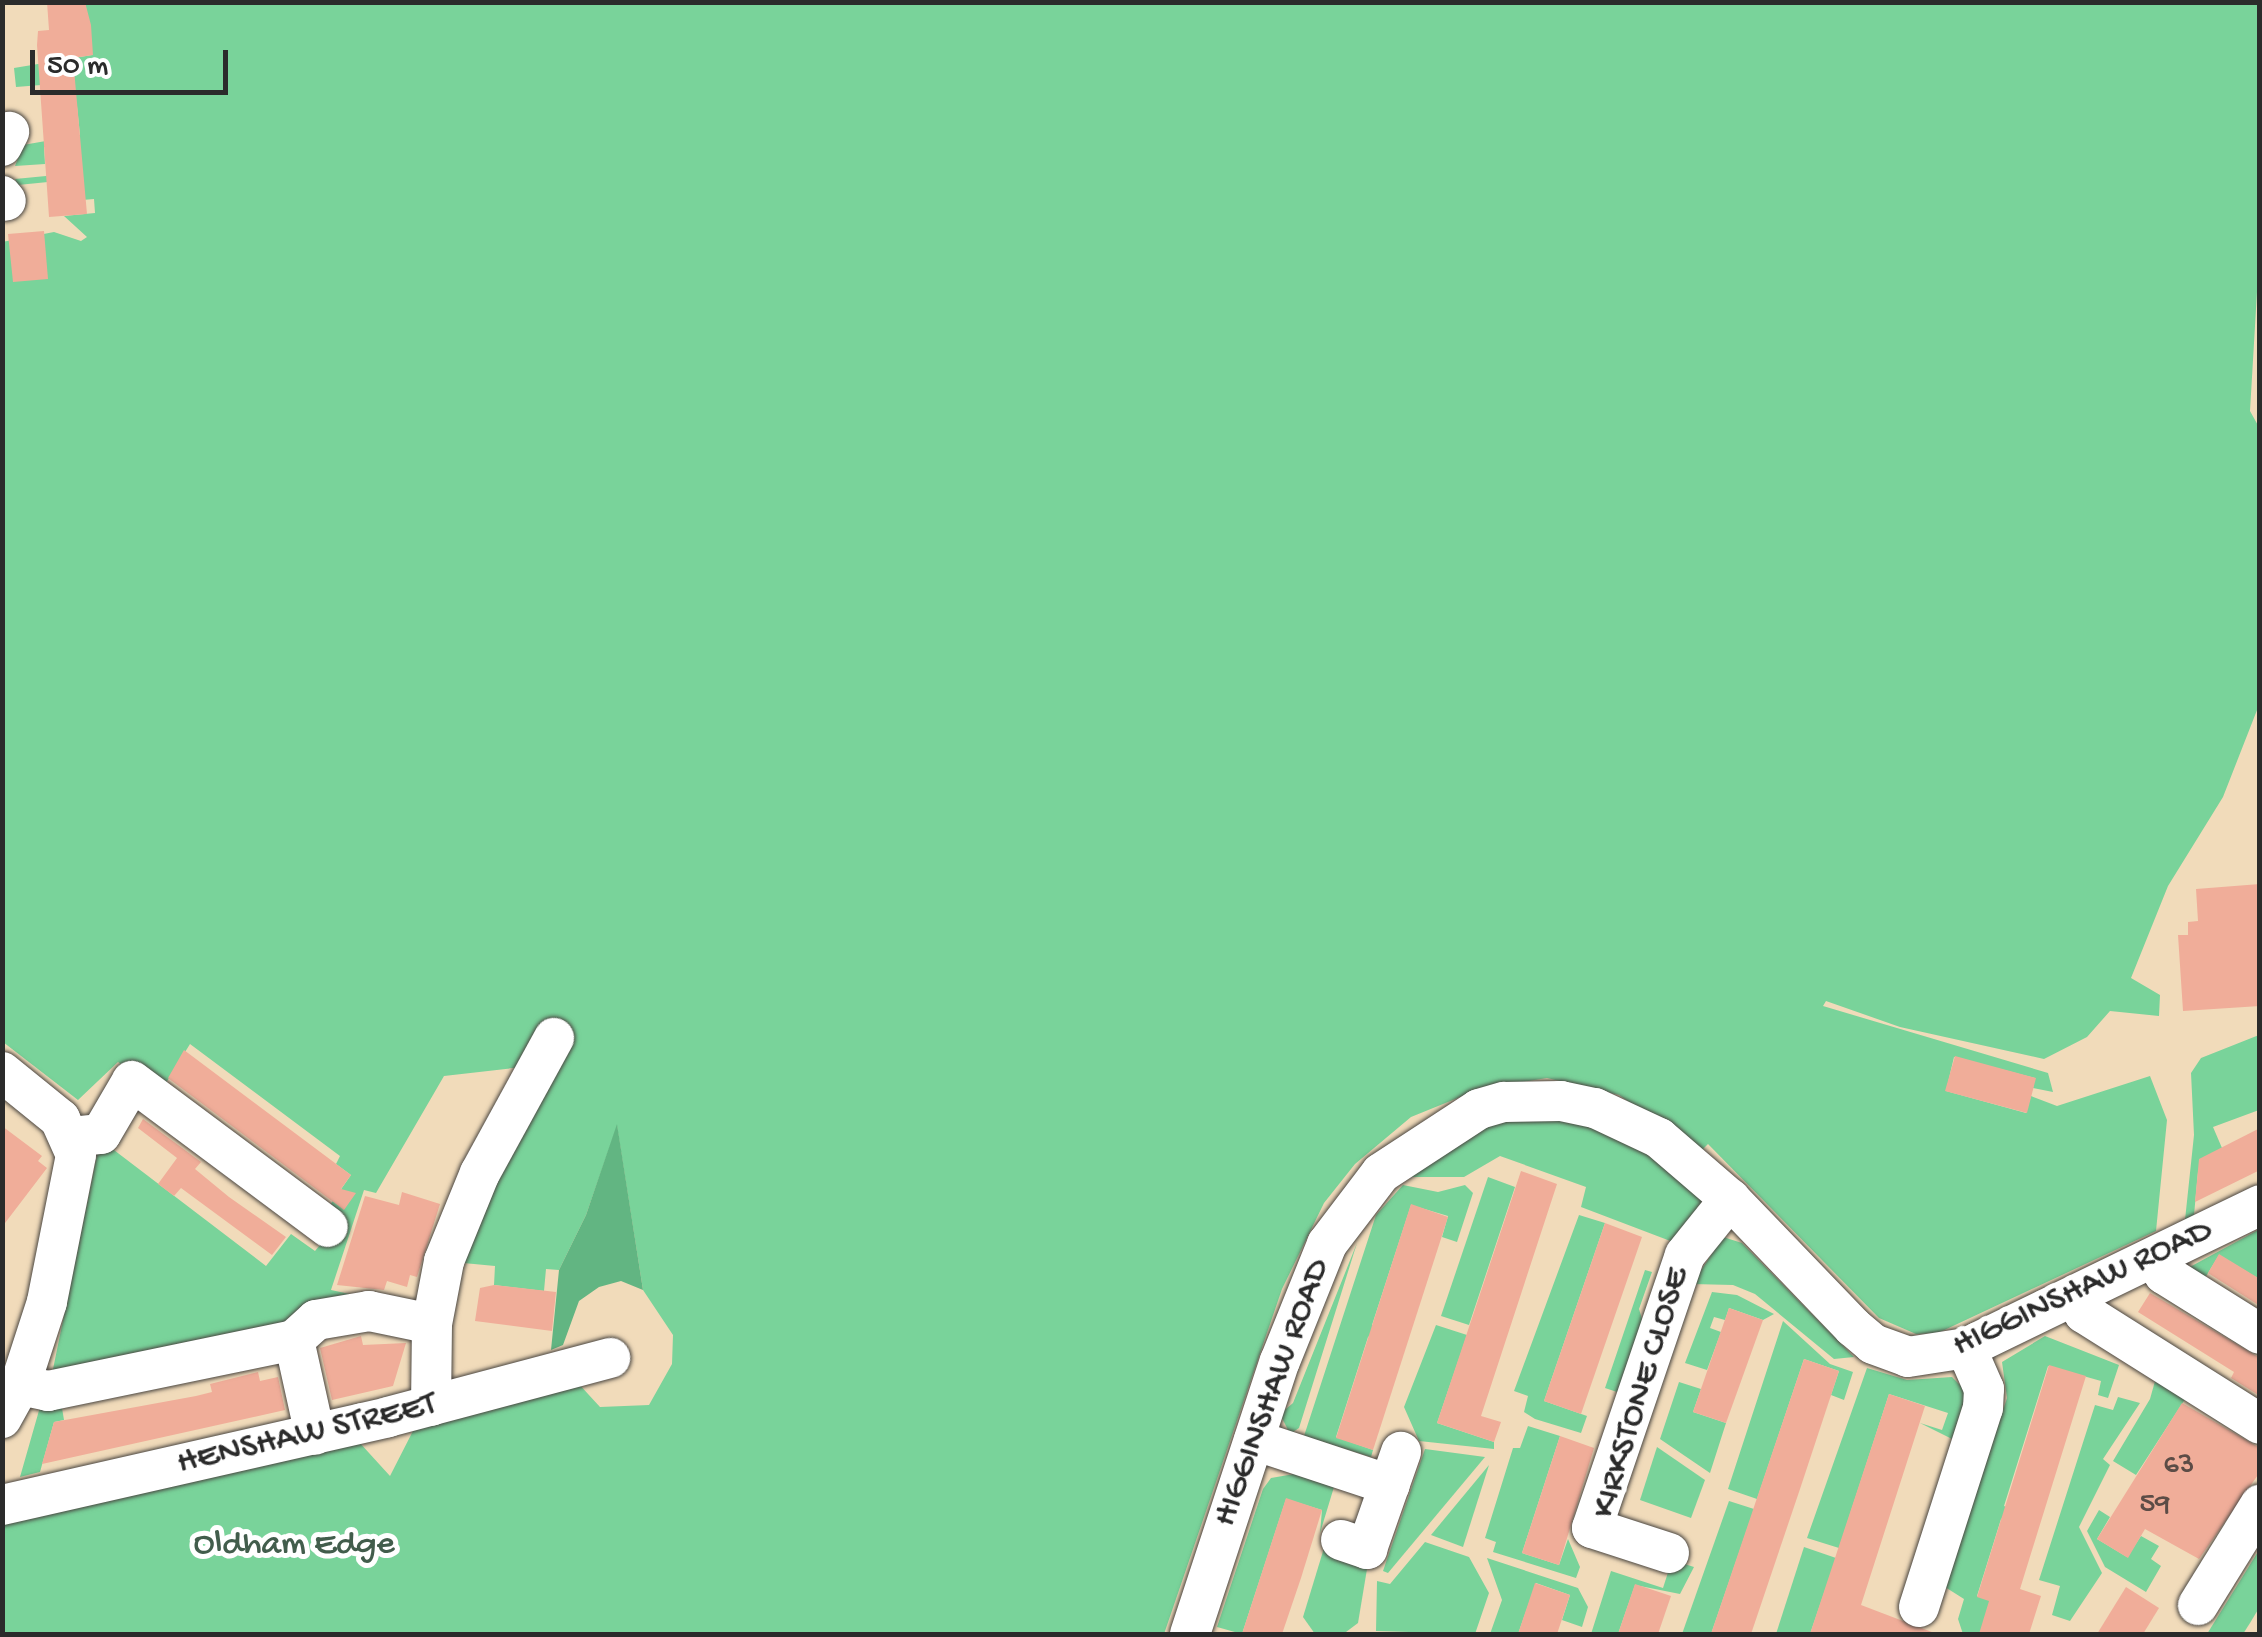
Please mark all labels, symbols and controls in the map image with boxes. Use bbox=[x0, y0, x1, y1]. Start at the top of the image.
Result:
scale bar bbox=[35, 30, 232, 92]
text: 50 m bbox=[47, 50, 108, 85]
street label: HIGGINSHAW ROAD bbox=[1947, 1210, 2219, 1368]
street label: HIGGINSHAW ROAD bbox=[1205, 1254, 1341, 1532]
street label: KIRKSTONE CLOSE bbox=[1584, 1263, 1700, 1523]
street label: HENSHAW STREET bbox=[173, 1385, 441, 1485]
house number: 63 bbox=[2164, 1449, 2194, 1485]
house number: 59 bbox=[2140, 1488, 2170, 1524]
park label: Oldham Edge bbox=[194, 1525, 394, 1567]

